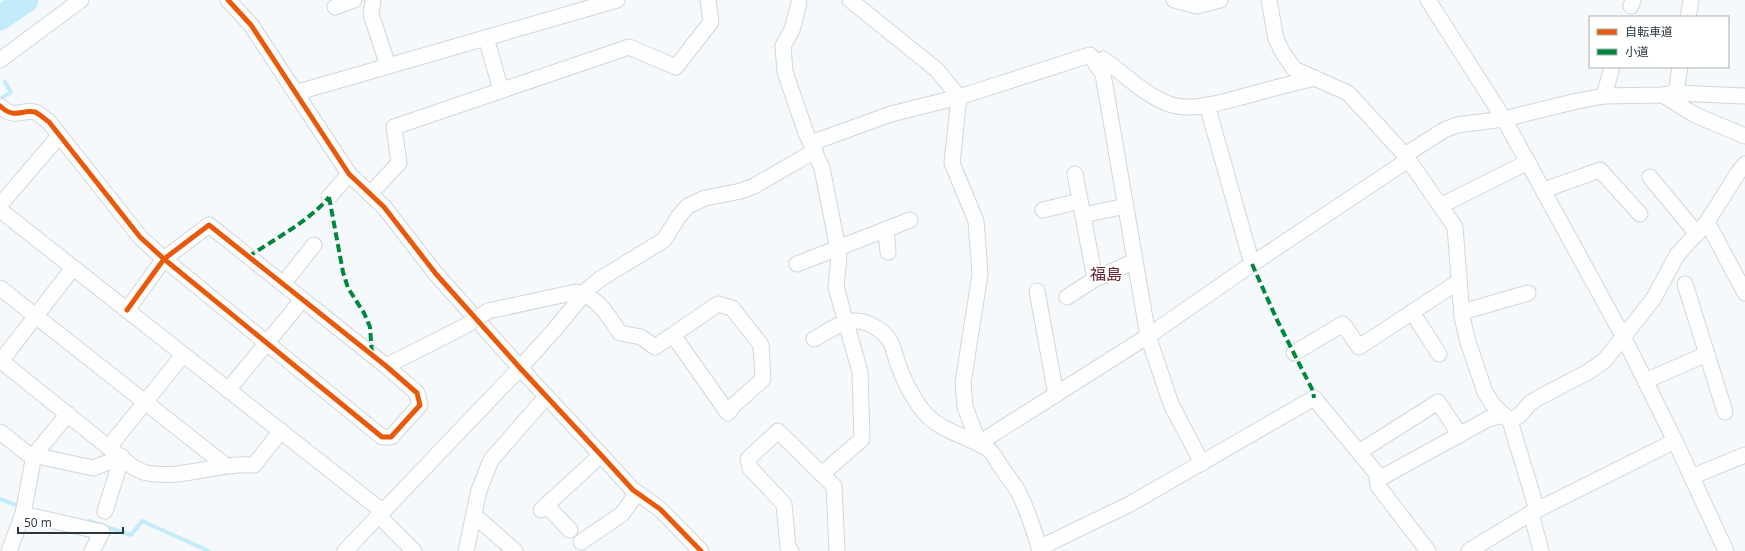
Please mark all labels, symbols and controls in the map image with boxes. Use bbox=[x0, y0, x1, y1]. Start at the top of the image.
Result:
legend bbox=[1589, 16, 1729, 68]
text: 自転車道 bbox=[1625, 23, 1673, 40]
text: 小道 bbox=[1625, 43, 1649, 60]
district label: 福島 bbox=[1090, 263, 1122, 285]
scale bar bbox=[18, 509, 123, 535]
text: 50 m bbox=[24, 514, 52, 531]

